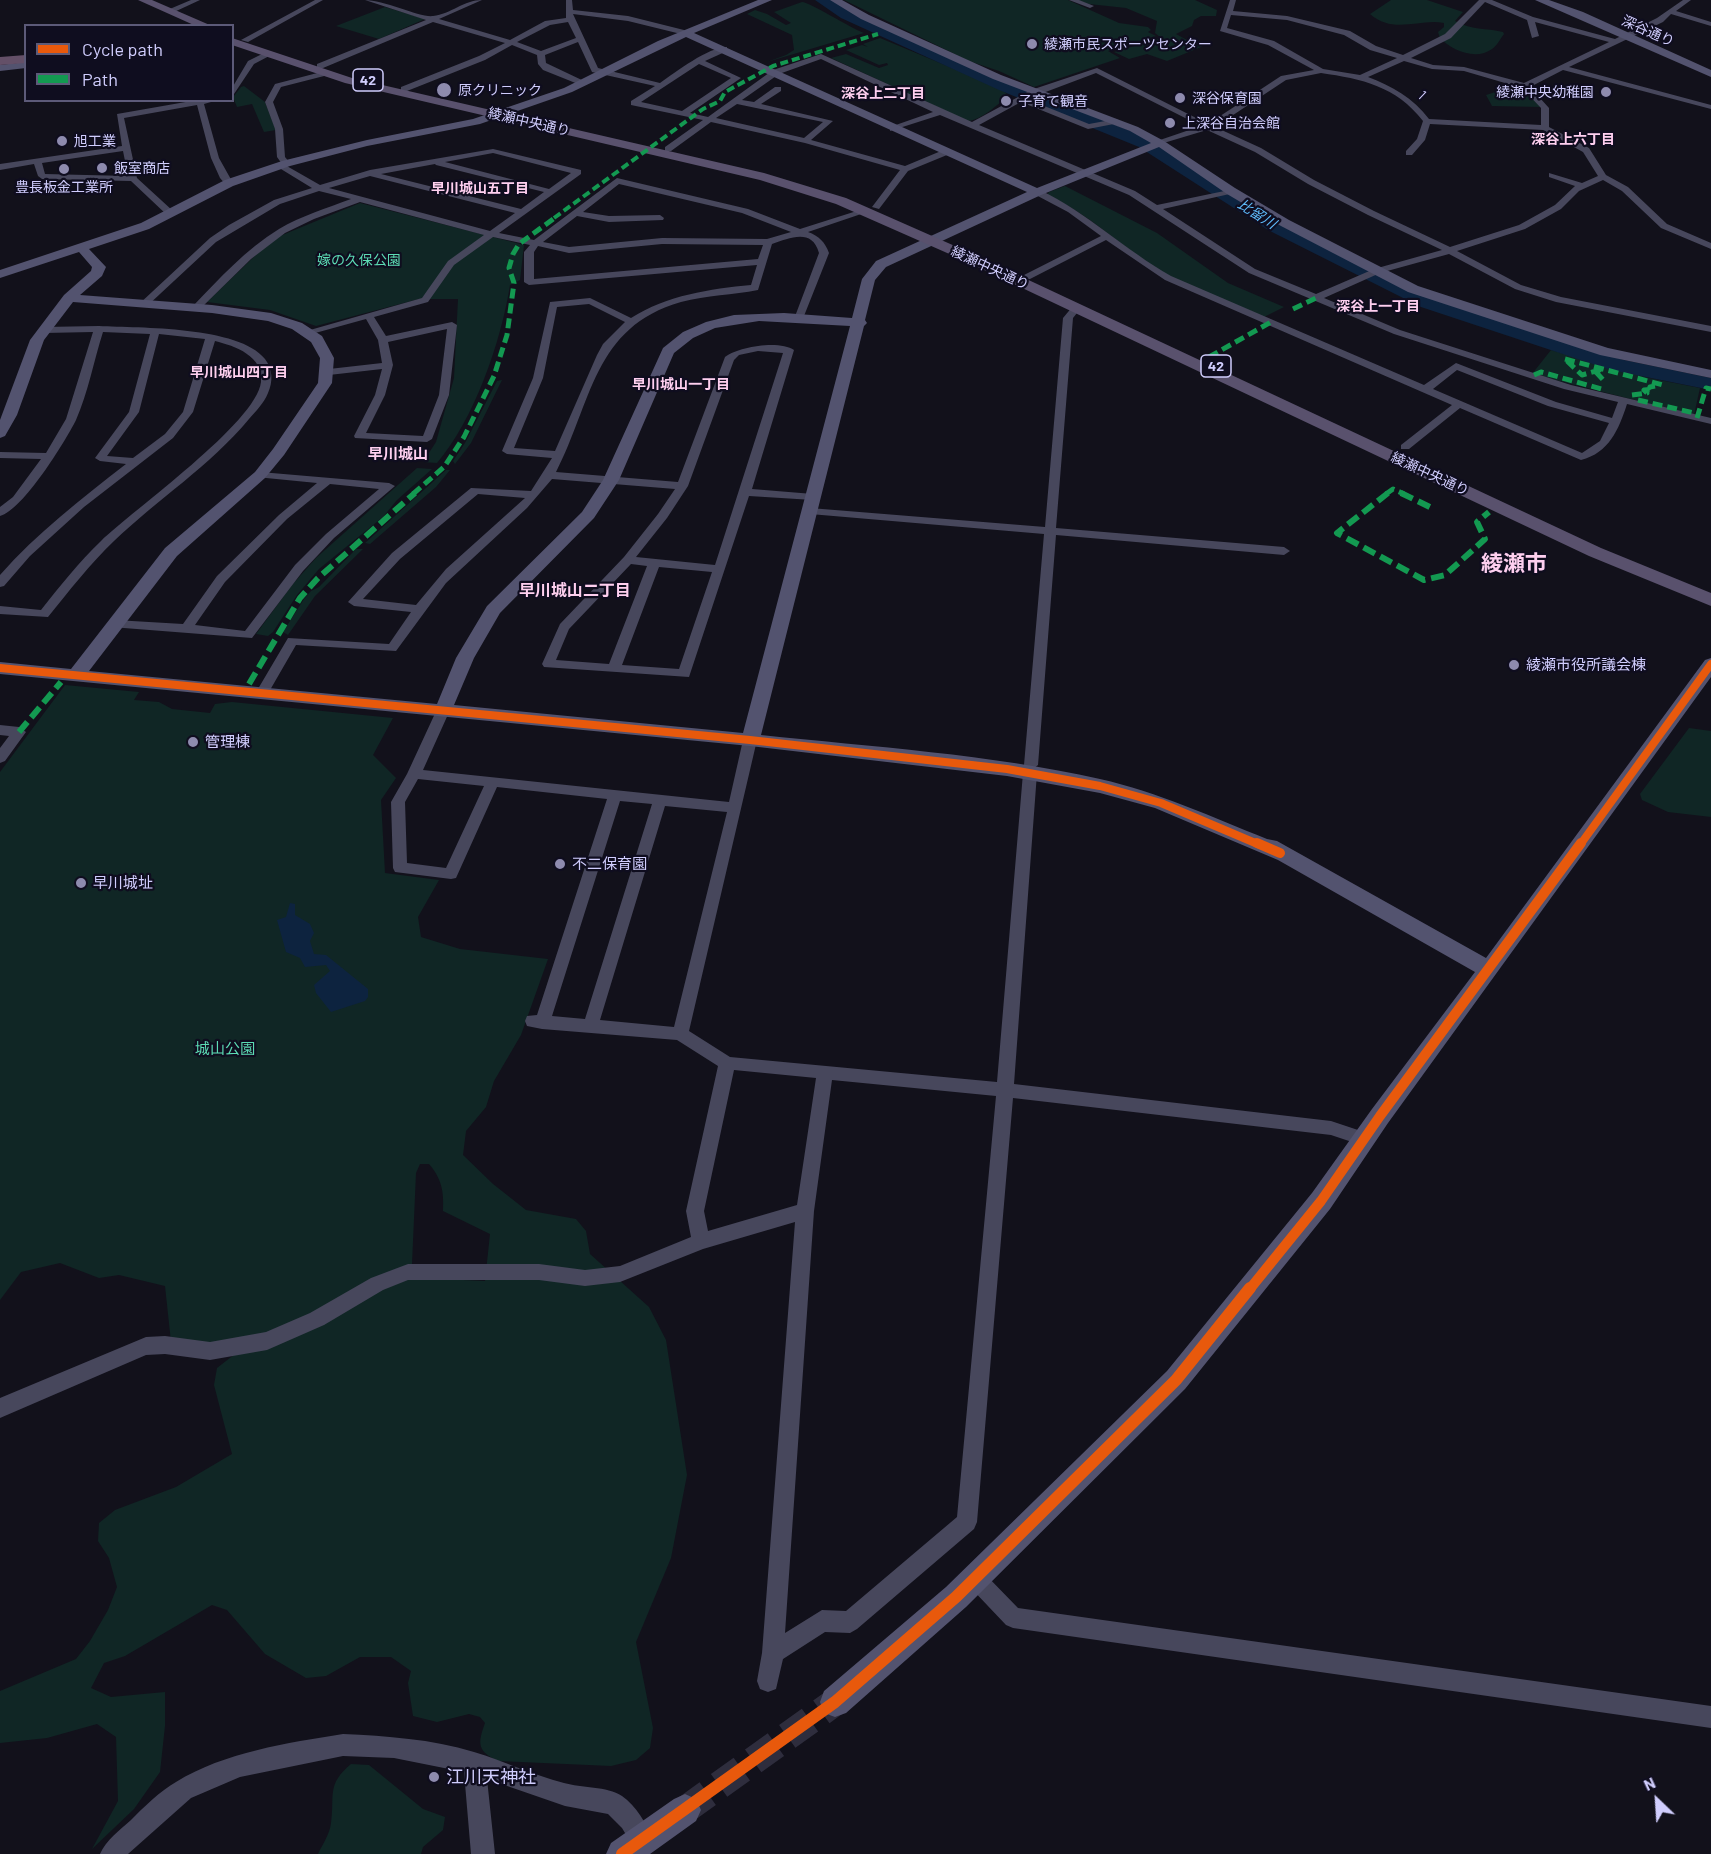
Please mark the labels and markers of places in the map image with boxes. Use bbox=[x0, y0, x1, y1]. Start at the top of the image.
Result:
place label: 綾瀬市民スポーツセンター bbox=[1044, 36, 1212, 52]
marker: 綾瀬市民スポーツセンター bbox=[1025, 37, 1039, 51]
marker: 原クリニック bbox=[435, 81, 453, 99]
place label: 原クリニック bbox=[458, 82, 542, 98]
place label: 綾瀬中央幼稚園 bbox=[1496, 84, 1594, 100]
marker: 綾瀬中央幼稚園 bbox=[1599, 85, 1613, 99]
place label: 深谷保育園 bbox=[1192, 90, 1262, 106]
marker: 深谷保育園 bbox=[1173, 91, 1187, 105]
place label: 子育て観音 bbox=[1018, 93, 1088, 109]
marker: 子育て観音 bbox=[999, 94, 1013, 108]
place label: 上深谷自治会館 bbox=[1182, 115, 1280, 131]
marker: 上深谷自治会館 bbox=[1163, 116, 1177, 130]
place label: 旭工業 bbox=[74, 133, 116, 149]
marker: 旭工業 bbox=[55, 134, 69, 148]
place label: 飯室商店 bbox=[114, 160, 170, 176]
marker: 飯室商店 bbox=[95, 161, 109, 175]
marker: 豊長板金工業所 bbox=[57, 162, 71, 176]
place label: 豊長板金工業所 bbox=[15, 179, 113, 195]
place label: 綾瀬市役所議会棟 bbox=[1526, 656, 1646, 674]
marker: 綾瀬市役所議会棟 bbox=[1507, 658, 1521, 672]
place label: 管理棟 bbox=[205, 733, 250, 751]
marker: 管理棟 bbox=[186, 735, 200, 749]
place label: 不二保育園 bbox=[572, 855, 647, 873]
marker: 不二保育園 bbox=[553, 857, 567, 871]
place label: 早川城址 bbox=[93, 874, 153, 892]
marker: 早川城址 bbox=[74, 876, 88, 890]
place label: 江川天神社 bbox=[446, 1766, 536, 1788]
marker: 江川天神社 bbox=[427, 1770, 441, 1784]

